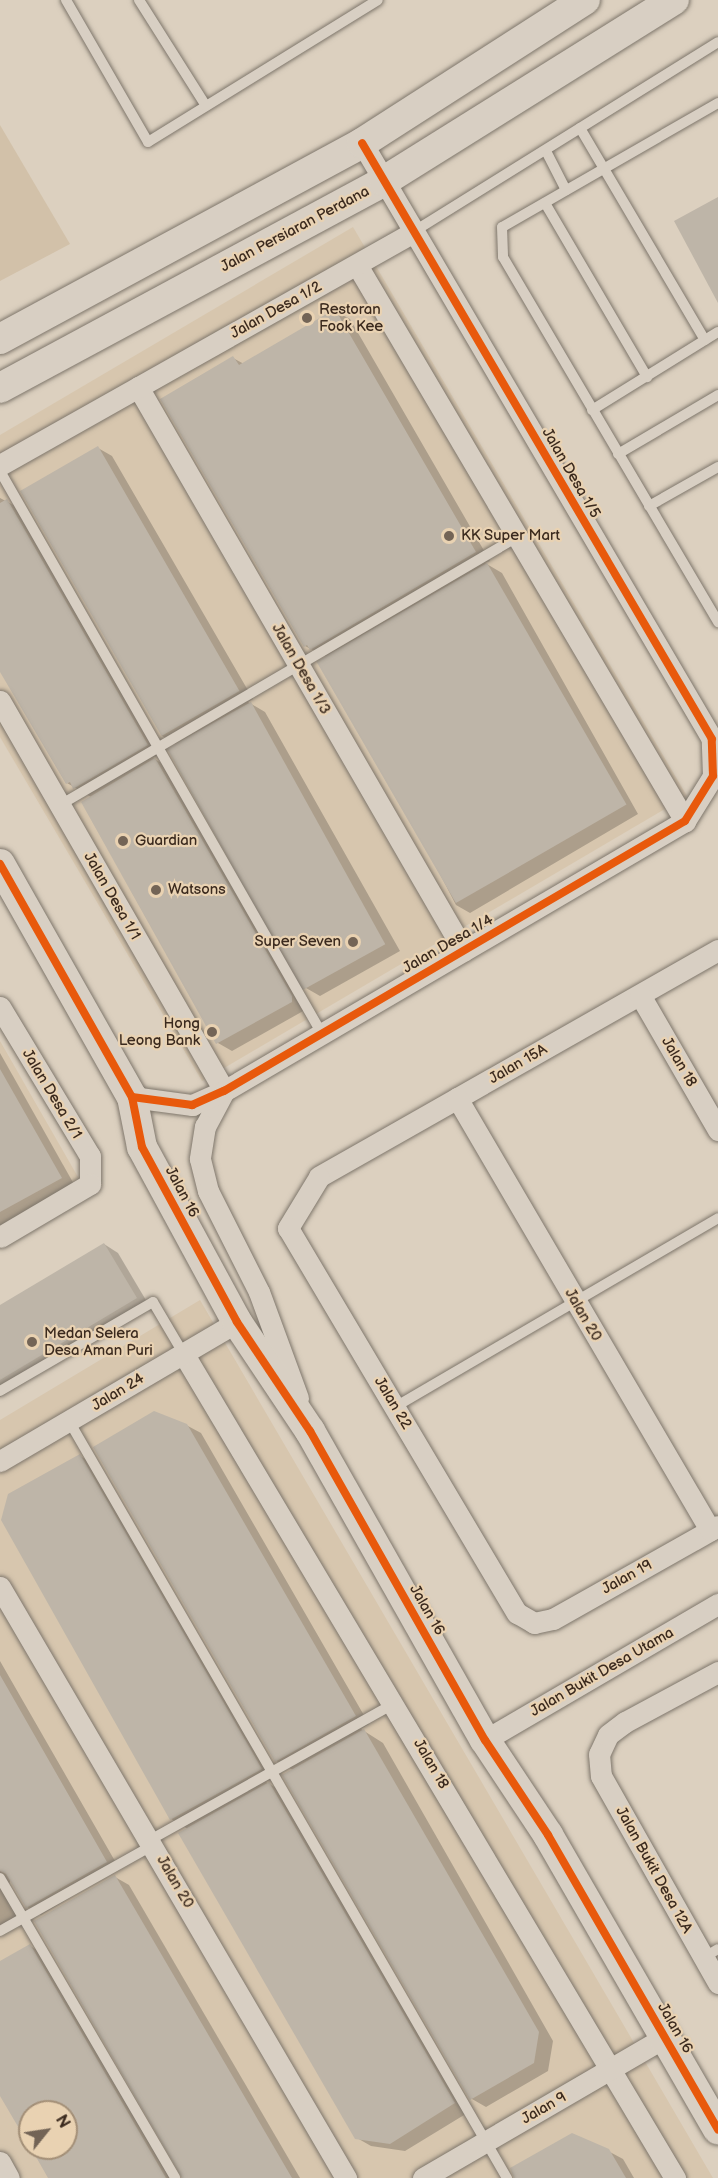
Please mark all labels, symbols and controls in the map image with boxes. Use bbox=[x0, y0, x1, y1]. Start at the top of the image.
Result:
street label: Jalan Persiaran Perdana bbox=[218, 182, 372, 276]
street label: Jalan Desa 1/2 bbox=[227, 278, 325, 342]
place label: Restoran Fook Kee bbox=[319, 300, 383, 335]
marker: Restoran Fook Kee bbox=[300, 311, 314, 325]
street label: Jalan Desa 1/5 bbox=[538, 425, 604, 521]
place label: KK Super Mart bbox=[461, 527, 561, 545]
marker: KK Super Mart bbox=[442, 529, 456, 543]
street label: Jalan Desa 1/3 bbox=[268, 620, 334, 718]
place label: Guardian bbox=[135, 832, 197, 850]
marker: Guardian bbox=[116, 834, 130, 848]
street label: Jalan Desa 1/1 bbox=[80, 849, 144, 943]
place label: Watsons bbox=[168, 881, 226, 899]
marker: Watsons bbox=[149, 883, 163, 897]
street label: Jalan Desa 1/4 bbox=[400, 911, 496, 977]
place label: Super Seven bbox=[254, 933, 341, 951]
marker: Super Seven bbox=[346, 935, 360, 949]
place label: Hong Leong Bank bbox=[119, 1014, 200, 1049]
marker: Hong Leong Bank bbox=[205, 1025, 219, 1039]
street label: Jalan 18 bbox=[658, 1034, 700, 1090]
street label: Jalan 15A bbox=[486, 1040, 550, 1088]
street label: Jalan Desa 2/1 bbox=[18, 1046, 86, 1142]
street label: Jalan 16 bbox=[161, 1163, 203, 1221]
street label: Jalan 20 bbox=[561, 1285, 605, 1345]
place label: Medan Selera Desa Aman Puri bbox=[44, 1324, 153, 1359]
marker: Medan Selera Desa Aman Puri bbox=[25, 1335, 39, 1349]
street label: Jalan 24 bbox=[88, 1369, 148, 1415]
street label: Jalan 22 bbox=[370, 1374, 416, 1432]
street label: Jalan 19 bbox=[599, 1556, 655, 1598]
street label: Jalan 16 bbox=[405, 1582, 449, 1638]
street label: Jalan Bukit Desa Utama bbox=[527, 1624, 677, 1720]
street label: Jalan 18 bbox=[410, 1736, 452, 1792]
street label: Jalan Bukit Desa 12A bbox=[612, 1804, 696, 1936]
street label: Jalan 20 bbox=[153, 1852, 197, 1912]
street label: Jalan 16 bbox=[653, 2000, 697, 2056]
street label: Jalan 9 bbox=[518, 2088, 570, 2128]
north arrow bbox=[18, 2100, 78, 2160]
text: N bbox=[51, 2112, 74, 2132]

